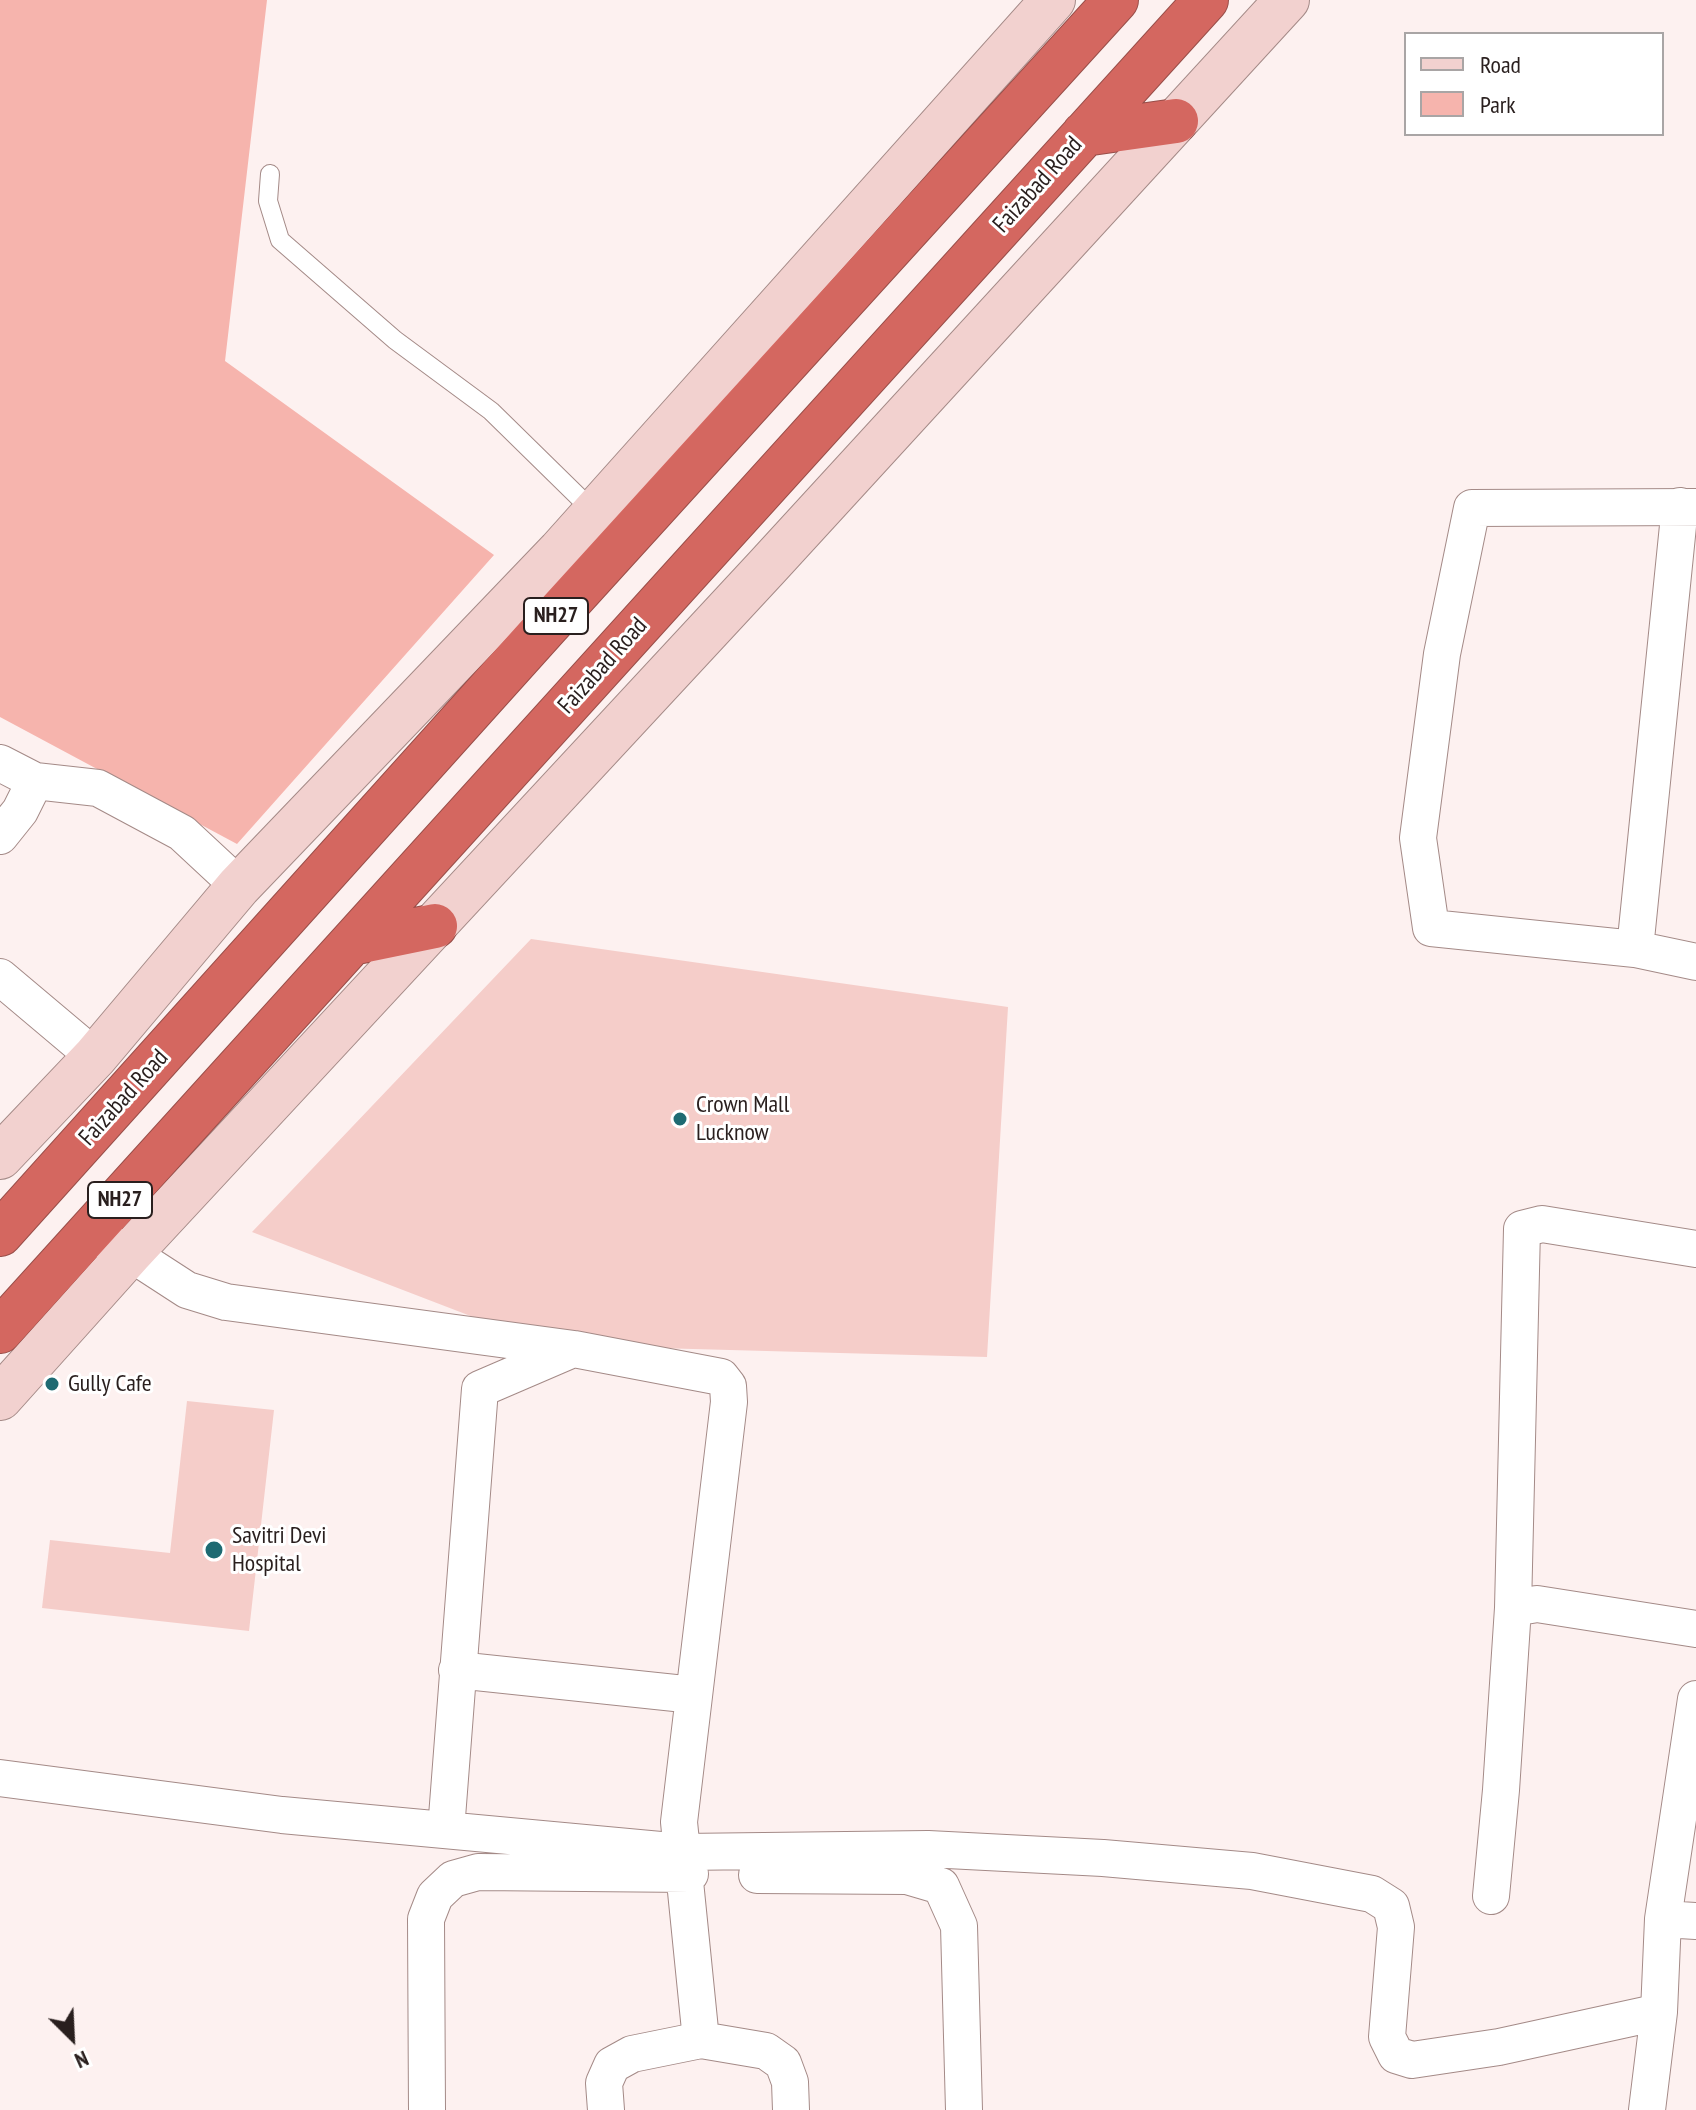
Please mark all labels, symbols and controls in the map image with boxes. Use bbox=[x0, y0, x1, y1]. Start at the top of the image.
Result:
legend bbox=[1404, 32, 1664, 136]
text: Road bbox=[1480, 49, 1521, 80]
text: Park bbox=[1480, 89, 1516, 120]
street label: Faizabad Road bbox=[987, 131, 1089, 239]
road number: NH27 bbox=[524, 598, 588, 634]
street label: Faizabad Road bbox=[552, 612, 654, 720]
street label: Faizabad Road bbox=[73, 1044, 175, 1152]
place label: Crown Mall Lucknow bbox=[696, 1091, 789, 1147]
marker: Crown Mall Lucknow bbox=[671, 1110, 689, 1128]
road number: NH27 bbox=[88, 1182, 152, 1218]
place label: Gully Cafe bbox=[68, 1370, 152, 1398]
marker: Gully Cafe bbox=[43, 1375, 61, 1393]
place label: Savitri Devi Hospital bbox=[232, 1522, 326, 1578]
marker: Savitri Devi Hospital bbox=[203, 1539, 225, 1561]
north arrow bbox=[32, 1998, 112, 2078]
text: N bbox=[71, 2045, 93, 2075]

